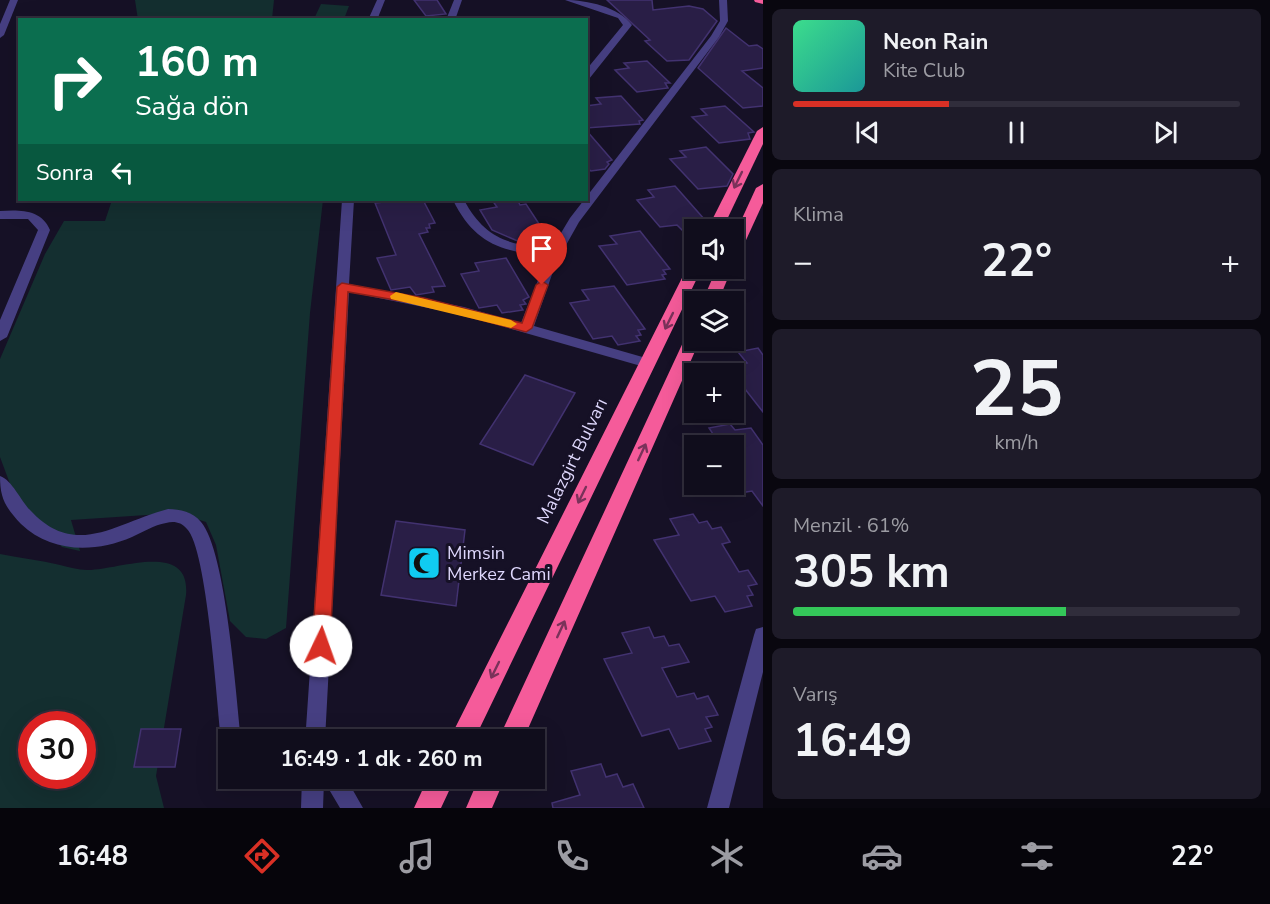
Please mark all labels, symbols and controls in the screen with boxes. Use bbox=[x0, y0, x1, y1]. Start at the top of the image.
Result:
text: Neon Rain bbox=[883, 27, 988, 57]
text: 160 m bbox=[135, 34, 259, 91]
icon: right bbox=[36, 42, 114, 120]
text: Kite Club bbox=[883, 57, 965, 84]
text: Sağa dön bbox=[135, 88, 249, 125]
icon: previous bbox=[851, 116, 884, 149]
icon: pause bbox=[1000, 116, 1033, 149]
icon: next bbox=[1149, 116, 1182, 149]
icon: left bbox=[106, 156, 139, 189]
text: Sonra bbox=[36, 158, 94, 188]
one-way arrow bbox=[732, 171, 744, 189]
text: Klima bbox=[793, 201, 844, 228]
map controls bbox=[684, 219, 744, 495]
button: sound bbox=[684, 219, 744, 279]
pin bbox=[516, 223, 567, 285]
text: 22° bbox=[981, 231, 1052, 292]
icon: arrive bbox=[525, 232, 558, 265]
text: − bbox=[793, 240, 813, 285]
text: + bbox=[1220, 240, 1240, 285]
button: layers bbox=[684, 291, 744, 351]
one-way arrow bbox=[662, 311, 674, 329]
text: 25 bbox=[970, 336, 1063, 443]
button: + bbox=[684, 363, 744, 423]
street label: Malazgirt Bulvarı bbox=[531, 394, 613, 528]
text: km/h bbox=[994, 429, 1039, 456]
button: − bbox=[684, 435, 744, 495]
one-way arrow bbox=[636, 443, 648, 461]
one-way arrow bbox=[575, 486, 587, 504]
text: Menzil · 61% bbox=[793, 512, 909, 539]
place label: Mimsin Merkez Cami bbox=[447, 541, 551, 586]
text: 305 km bbox=[793, 542, 950, 603]
mosque icon: Mimsin Merkez Cami bbox=[406, 545, 442, 581]
position arrow bbox=[289, 614, 353, 678]
one-way arrow bbox=[556, 620, 567, 638]
one-way arrow bbox=[488, 661, 500, 679]
text: Varış bbox=[793, 681, 838, 708]
speed limit sign: 30 bbox=[18, 711, 96, 789]
text: 16:49 bbox=[793, 711, 912, 772]
text: 16:49 · 1 dk · 260 m bbox=[281, 744, 482, 774]
icon: directions bbox=[241, 835, 283, 877]
icon: music bbox=[396, 835, 438, 877]
icon: phone bbox=[551, 835, 593, 877]
icon: climate bbox=[706, 835, 748, 877]
icon: car bbox=[861, 835, 903, 877]
icon: filters bbox=[1016, 835, 1058, 877]
text: 16:48 bbox=[56, 838, 128, 875]
text: 22° bbox=[1171, 838, 1213, 875]

